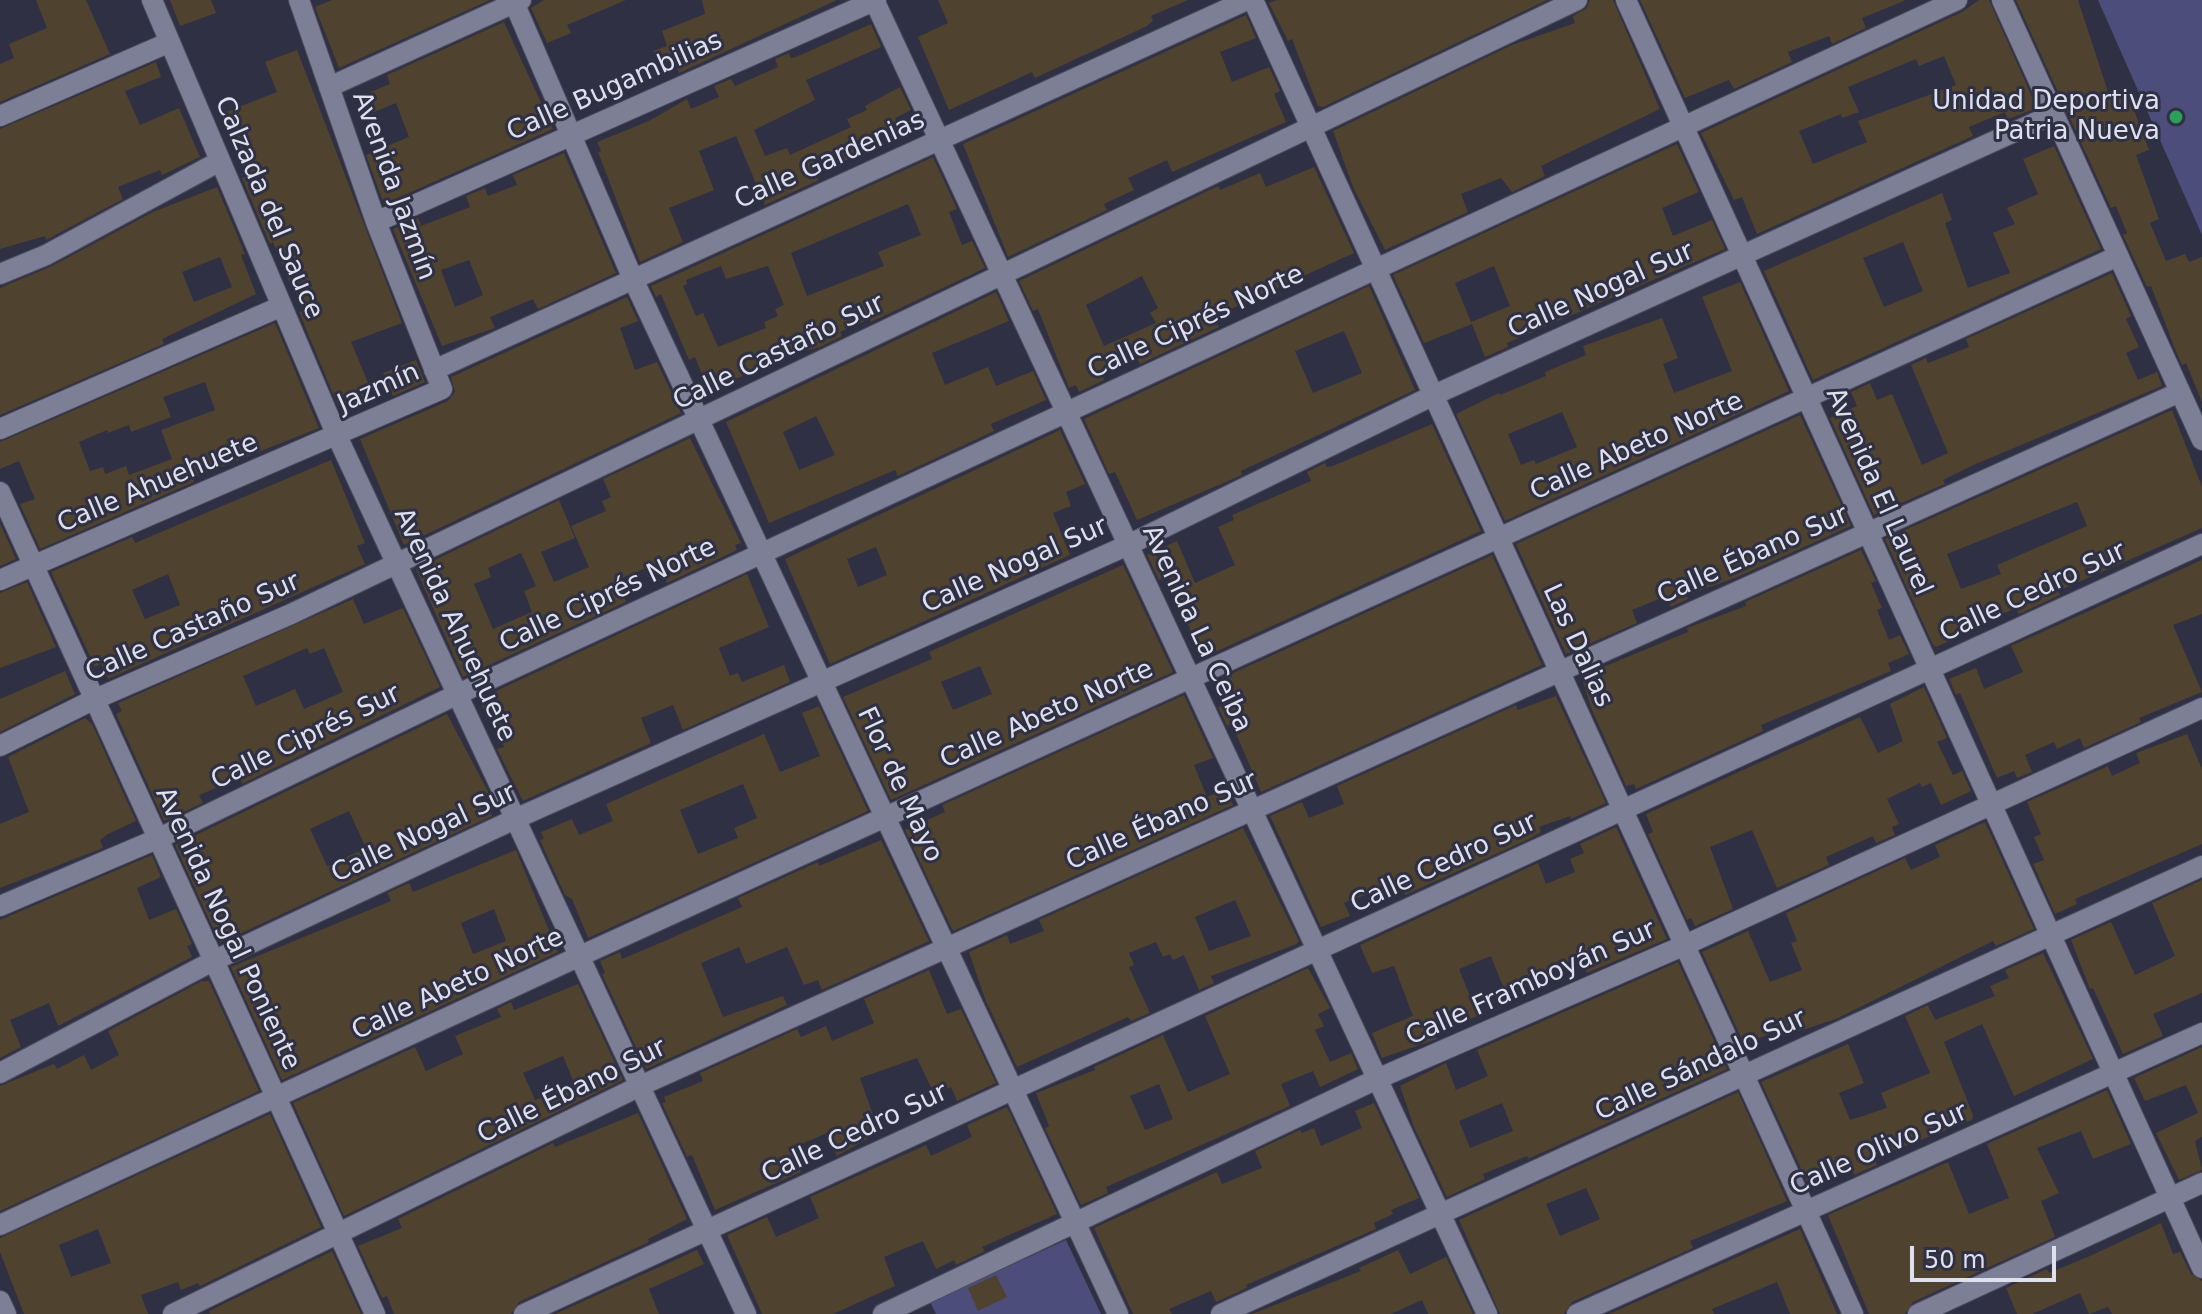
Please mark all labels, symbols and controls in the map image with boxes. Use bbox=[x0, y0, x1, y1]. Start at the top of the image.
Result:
street label: Calle Bugambilias bbox=[502, 25, 728, 149]
place label: Unidad Deportiva Patria Nueva bbox=[1932, 86, 2160, 148]
street label: Avenida Jazmín bbox=[344, 87, 442, 285]
street label: Calzada del Sauce bbox=[207, 92, 329, 324]
street label: Calle Gardenias bbox=[730, 105, 930, 217]
marker: Unidad Deportiva Patria Nueva bbox=[2167, 108, 2185, 126]
street label: Calle Nogal Sur bbox=[1503, 236, 1699, 346]
street label: Calle Ciprés Norte bbox=[1083, 259, 1309, 387]
street label: Calle Castaño Sur bbox=[668, 288, 890, 418]
street label: Jazmín bbox=[333, 357, 425, 421]
street label: Avenida El Laurel bbox=[1818, 383, 1938, 601]
street label: Calle Abeto Norte bbox=[1526, 386, 1748, 508]
street label: Calle Ahuehuete bbox=[53, 428, 263, 540]
street label: Calle Ébano Sur bbox=[1653, 500, 1853, 612]
street label: Avenida Ahuehuete bbox=[386, 503, 522, 747]
street label: Calle Nogal Sur bbox=[917, 511, 1113, 621]
street label: Avenida La Ceiba bbox=[1134, 521, 1258, 737]
street label: Calle Ciprés Norte bbox=[495, 532, 721, 660]
street label: Calle Cedro Sur bbox=[1935, 536, 2131, 650]
street label: Calle Castaño Sur bbox=[81, 567, 305, 689]
street label: Las Dalias bbox=[1535, 580, 1619, 712]
street label: Calle Abeto Norte bbox=[936, 654, 1158, 776]
street label: Calle Ciprés Sur bbox=[206, 679, 406, 797]
street label: Flor de Mayo bbox=[849, 703, 949, 867]
street label: Calle Ébano Sur bbox=[1062, 766, 1262, 878]
street label: Calle Nogal Sur bbox=[327, 778, 521, 890]
street label: Avenida Nogal Poniente bbox=[148, 783, 306, 1075]
street label: Calle Cedro Sur bbox=[1346, 807, 1542, 921]
street label: Calle Framboyán Sur bbox=[1401, 915, 1661, 1053]
street label: Calle Abeto Norte bbox=[347, 922, 569, 1048]
street label: Calle Sándalo Sur bbox=[1591, 1003, 1811, 1129]
street label: Calle Ébano Sur bbox=[473, 1033, 671, 1151]
street label: Calle Cedro Sur bbox=[757, 1077, 953, 1191]
street label: Calle Olivo Sur bbox=[1785, 1097, 1973, 1203]
scale bar bbox=[1914, 1230, 2060, 1280]
text: 50 m bbox=[1924, 1246, 1986, 1274]

